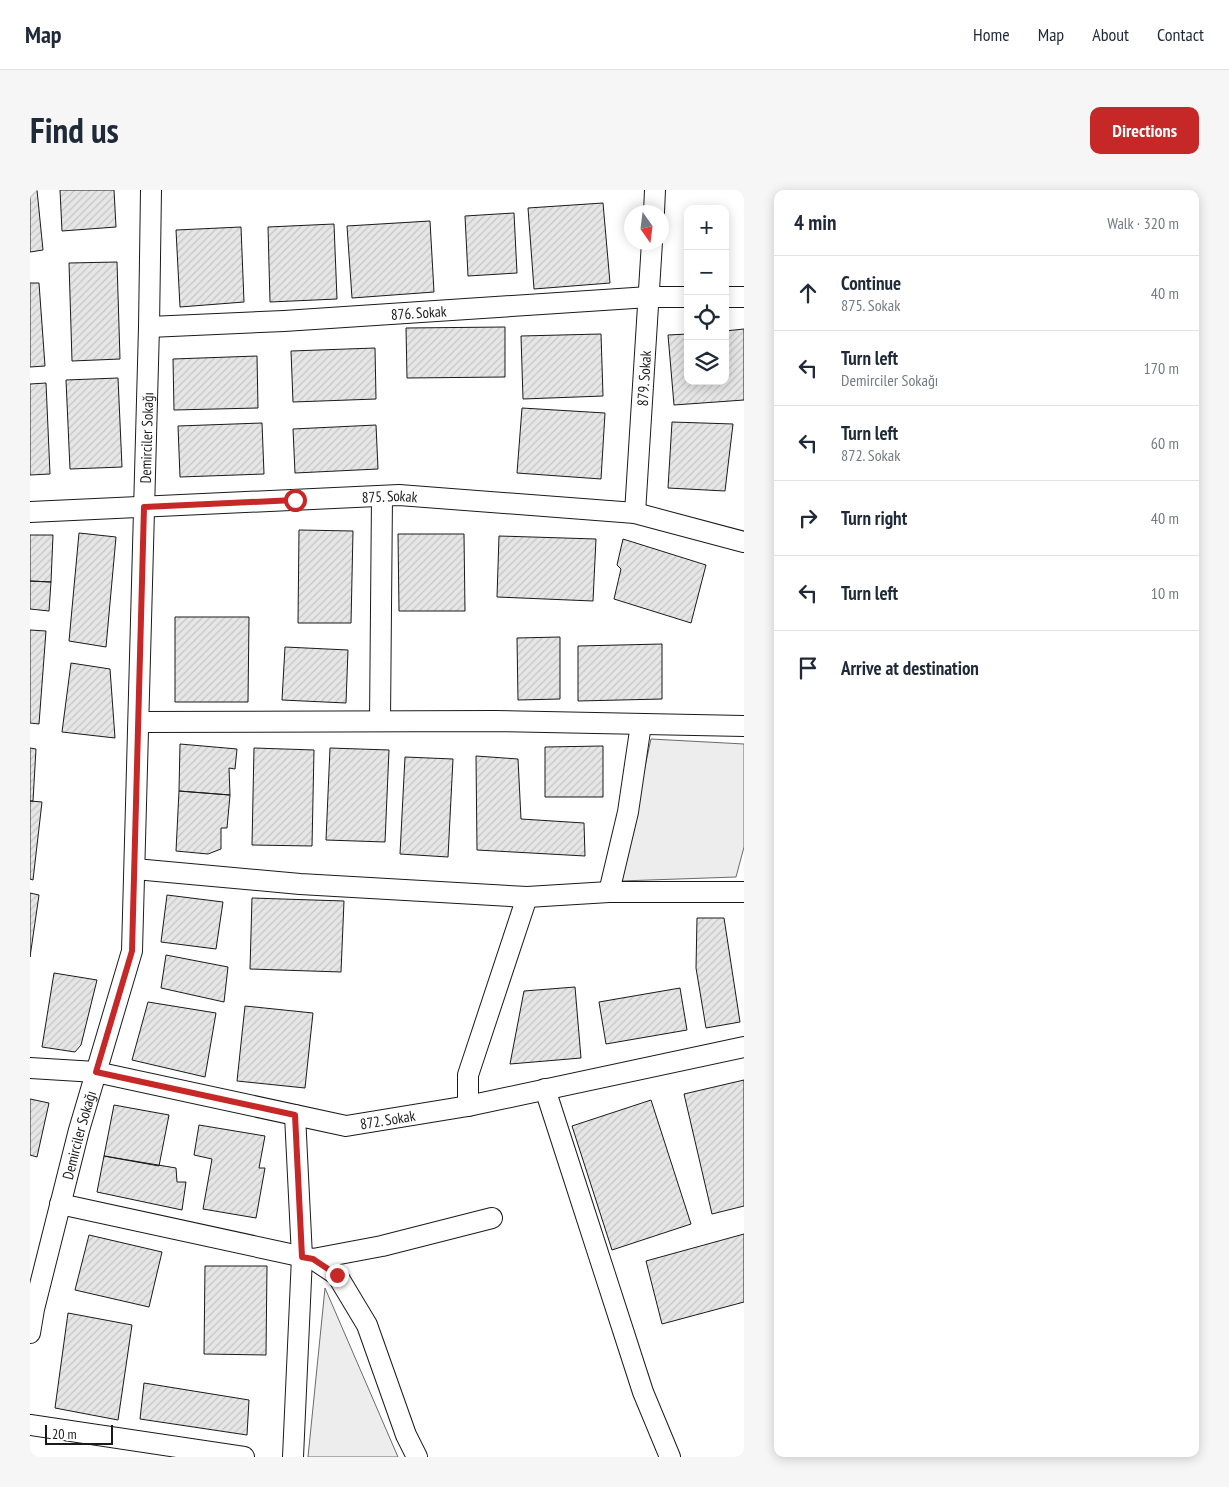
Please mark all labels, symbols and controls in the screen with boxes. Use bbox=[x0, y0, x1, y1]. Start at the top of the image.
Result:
text: Map bbox=[25, 19, 62, 50]
text: Home bbox=[973, 23, 1010, 46]
text: Map bbox=[1038, 23, 1064, 46]
text: About bbox=[1092, 23, 1129, 46]
text: Contact bbox=[1157, 23, 1204, 46]
text: Find us bbox=[30, 107, 119, 153]
button: Directions bbox=[1090, 107, 1199, 154]
north arrow bbox=[624, 205, 669, 250]
map controls bbox=[684, 205, 729, 385]
button: + bbox=[684, 205, 729, 250]
text: 4 min bbox=[794, 209, 836, 236]
text: Walk · 320 m bbox=[1107, 213, 1179, 233]
button: − bbox=[684, 250, 729, 295]
text: Continue bbox=[841, 271, 901, 295]
icon: ahead bbox=[794, 279, 822, 307]
text: 40 m bbox=[1151, 283, 1179, 303]
button: locate bbox=[684, 295, 729, 340]
text: 875. Sokak bbox=[841, 295, 900, 315]
street label: 876. Sokak bbox=[390, 301, 447, 323]
button: layers bbox=[684, 340, 729, 385]
text: Turn left bbox=[841, 346, 898, 370]
street label: 879. Sokak bbox=[632, 350, 655, 407]
icon: left bbox=[794, 354, 822, 382]
text: 170 m bbox=[1144, 358, 1179, 378]
text: Demirciler Sokağı bbox=[841, 370, 938, 390]
street label: Demirciler Sokağı bbox=[135, 392, 157, 484]
text: Turn left bbox=[841, 421, 898, 445]
icon: left bbox=[794, 429, 822, 457]
text: 60 m bbox=[1151, 433, 1179, 453]
text: 872. Sokak bbox=[841, 445, 900, 465]
street label: 875. Sokak bbox=[361, 485, 418, 506]
route start bbox=[284, 489, 307, 512]
icon: right bbox=[794, 504, 822, 532]
text: Turn right bbox=[841, 506, 907, 530]
text: 40 m bbox=[1151, 508, 1179, 528]
icon: left bbox=[794, 579, 822, 607]
text: Turn left bbox=[841, 581, 898, 605]
text: 10 m bbox=[1151, 583, 1179, 603]
icon: arrive bbox=[794, 654, 822, 682]
text: Arrive at destination bbox=[841, 656, 979, 680]
street label: Demirciler Sokağı bbox=[57, 1088, 100, 1181]
street label: 872. Sokak bbox=[359, 1105, 417, 1133]
route end bbox=[326, 1264, 349, 1287]
scale bar bbox=[45, 1422, 112, 1445]
text: 20 m bbox=[52, 1425, 77, 1443]

